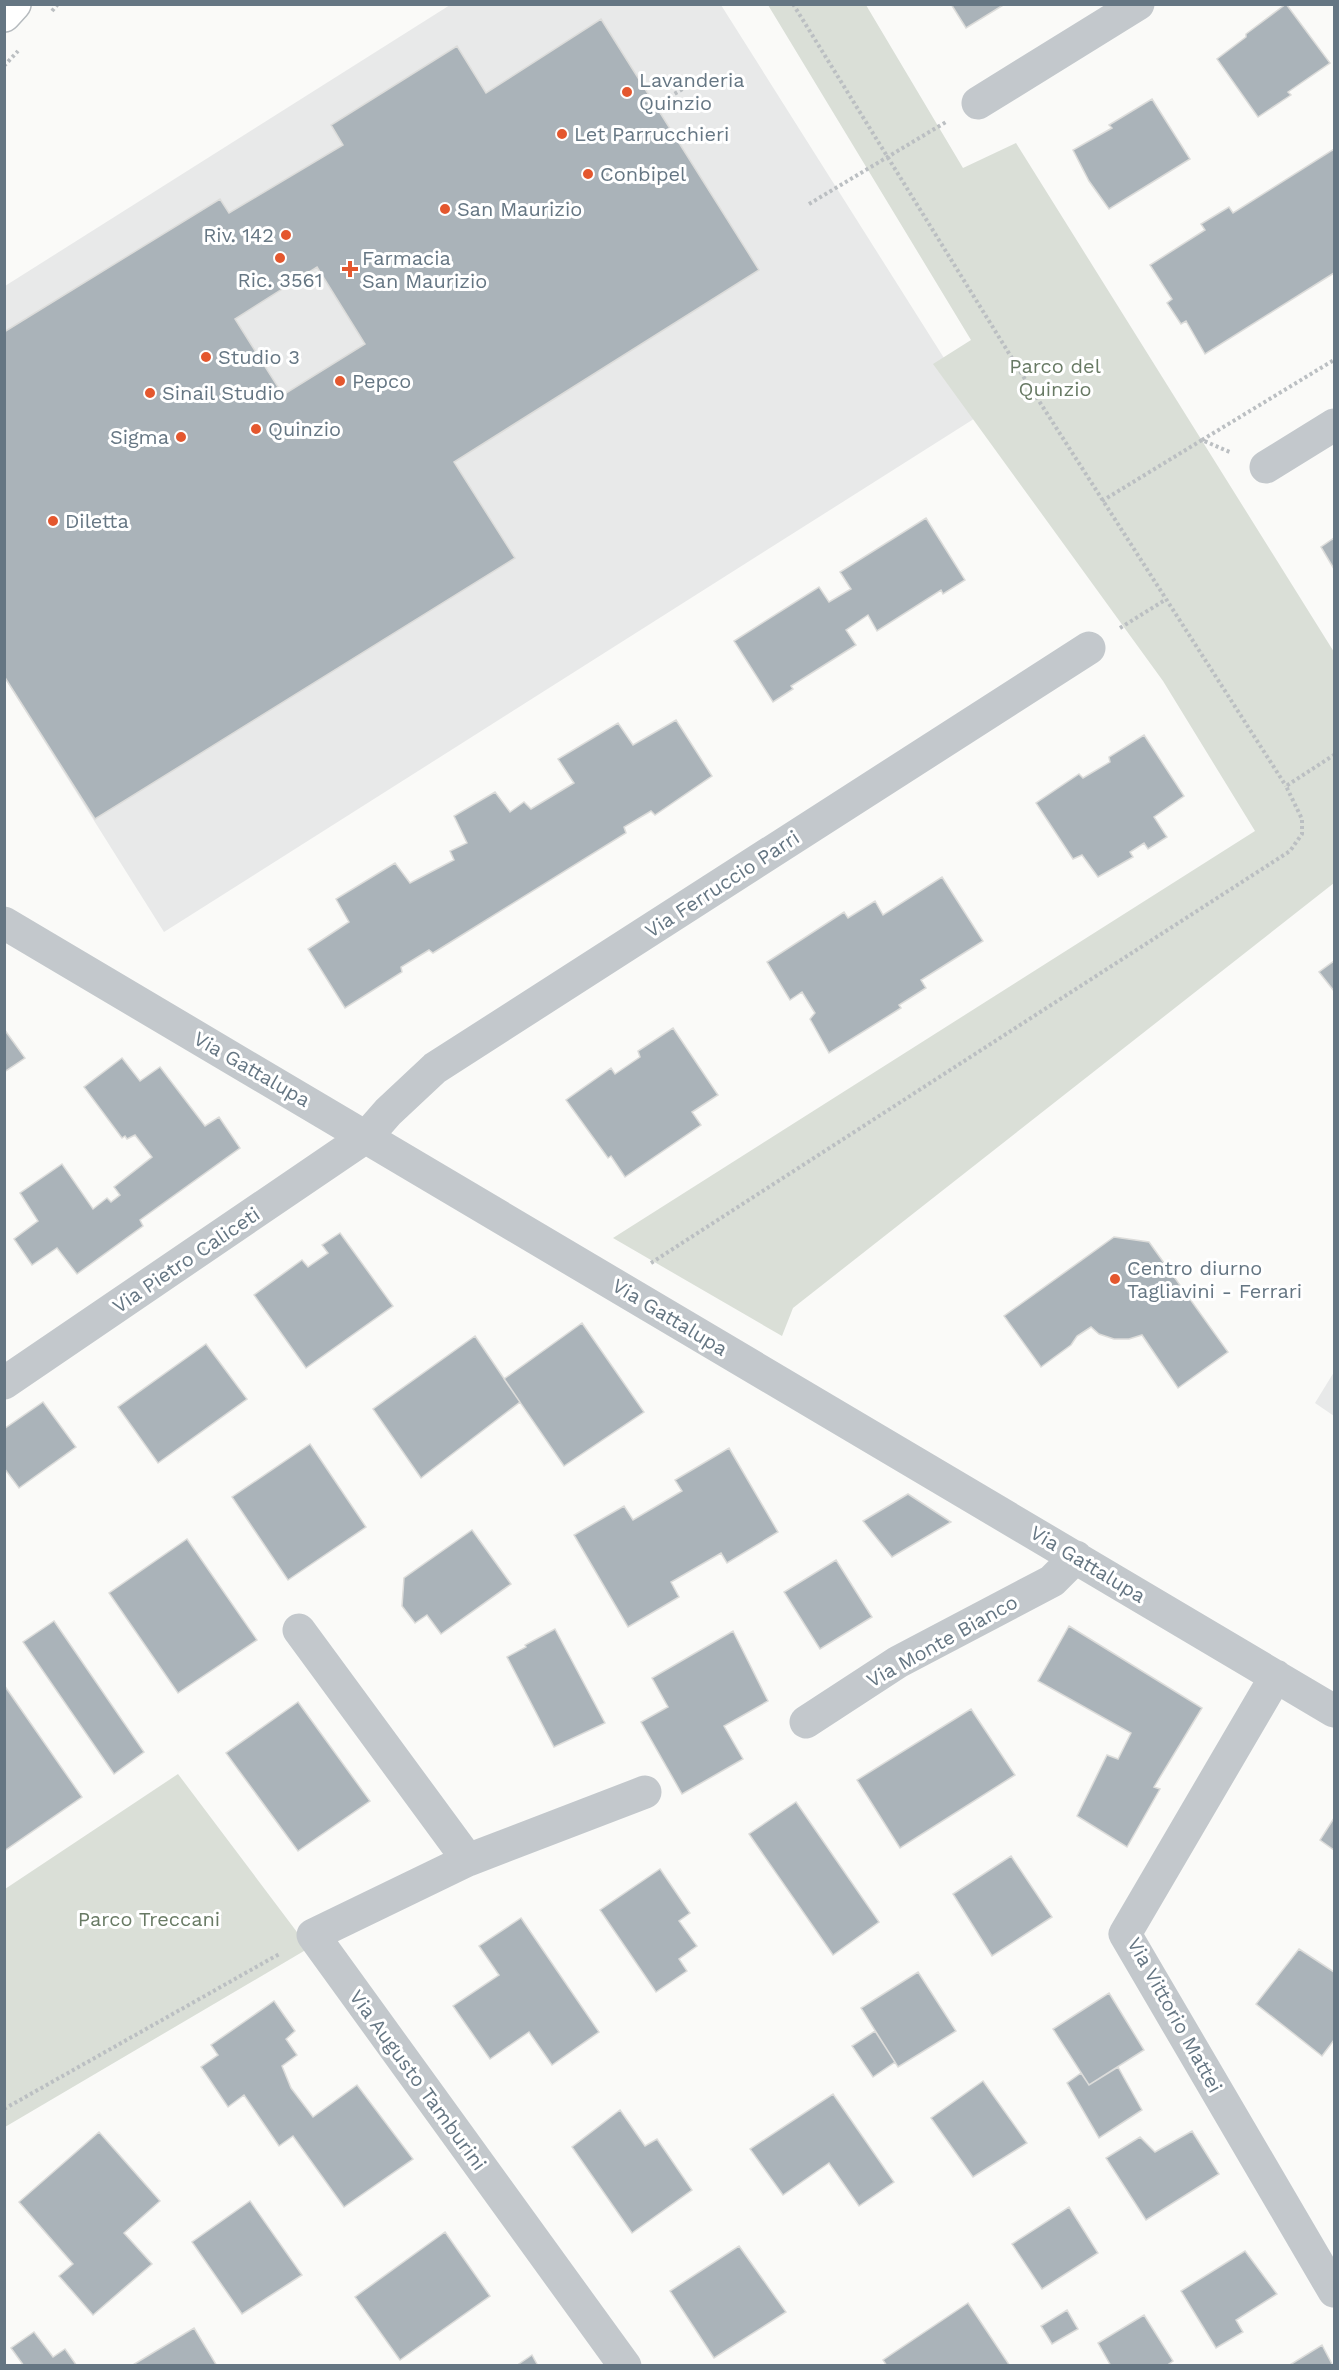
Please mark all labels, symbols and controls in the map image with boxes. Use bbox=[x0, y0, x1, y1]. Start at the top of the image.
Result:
place label: Lavanderia Quinzio bbox=[639, 68, 745, 115]
marker: Lavanderia Quinzio bbox=[620, 85, 634, 99]
place label: Let Parrucchieri bbox=[574, 122, 729, 146]
marker: Let Parrucchieri bbox=[555, 127, 569, 141]
place label: Conbipel bbox=[600, 162, 686, 186]
marker: Conbipel bbox=[581, 167, 595, 181]
place label: San Maurizio bbox=[457, 197, 582, 221]
marker: San Maurizio bbox=[438, 202, 452, 216]
place label: Riv. 142 bbox=[203, 223, 274, 247]
marker: Riv. 142 bbox=[279, 228, 293, 242]
place label: Farmacia San Maurizio bbox=[362, 246, 487, 293]
marker: Ric. 3561 bbox=[273, 251, 287, 265]
marker: Farmacia San Maurizio bbox=[343, 262, 357, 276]
place label: Ric. 3561 bbox=[237, 268, 323, 292]
place label: Studio 3 bbox=[218, 345, 300, 369]
marker: Studio 3 bbox=[199, 350, 213, 364]
park label: Parco del Quinzio bbox=[1009, 354, 1101, 401]
place label: Pepco bbox=[352, 369, 411, 393]
marker: Pepco bbox=[333, 374, 347, 388]
place label: Sinail Studio bbox=[162, 381, 285, 405]
marker: Sinail Studio bbox=[143, 386, 157, 400]
place label: Quinzio bbox=[268, 417, 341, 441]
marker: Quinzio bbox=[249, 422, 263, 436]
place label: Sigma bbox=[110, 425, 169, 449]
marker: Sigma bbox=[174, 430, 188, 444]
place label: Diletta bbox=[65, 509, 129, 533]
marker: Diletta bbox=[46, 514, 60, 528]
street label: Via Ferruccio Parri bbox=[640, 825, 804, 943]
street label: Via Gattalupa bbox=[189, 1026, 315, 1112]
street label: Via Pietro Caliceti bbox=[108, 1202, 264, 1318]
place label: Centro diurno Tagliavini - Ferrari bbox=[1127, 1256, 1302, 1303]
marker: Centro diurno Tagliavini - Ferrari bbox=[1108, 1272, 1122, 1286]
street label: Via Gattalupa bbox=[608, 1273, 732, 1361]
street label: Via Gattalupa bbox=[1026, 1520, 1150, 1608]
street label: Via Monte Bianco bbox=[862, 1590, 1022, 1692]
park label: Parco Treccani bbox=[78, 1907, 220, 1931]
street label: Via Vittorio Mattei bbox=[1122, 1933, 1228, 2097]
street label: Via Augusto Tamburini bbox=[344, 1985, 492, 2175]

